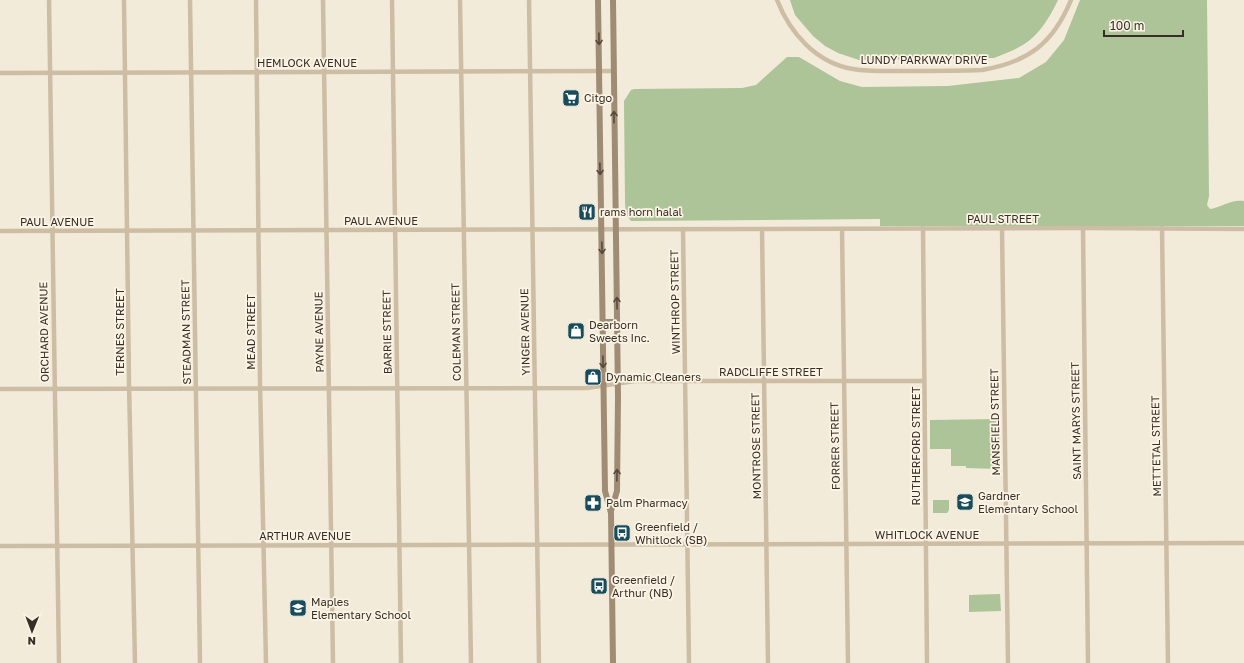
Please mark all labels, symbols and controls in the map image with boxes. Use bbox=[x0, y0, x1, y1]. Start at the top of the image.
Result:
scale bar bbox=[1104, 12, 1183, 38]
text: 100 m bbox=[1110, 18, 1144, 33]
one-way arrow bbox=[595, 32, 603, 45]
street label: LUNDY PARKWAY DRIVE bbox=[860, 53, 988, 66]
street label: HEMLOCK AVENUE bbox=[257, 56, 357, 69]
supermarket icon: Citgo bbox=[561, 88, 581, 108]
place label: Citgo bbox=[584, 91, 613, 104]
one-way arrow bbox=[610, 111, 618, 124]
one-way arrow bbox=[596, 162, 604, 175]
restaurant icon: rams horn halal bbox=[577, 202, 597, 222]
place label: rams horn halal bbox=[600, 205, 683, 218]
street label: PAUL STREET bbox=[967, 212, 1039, 225]
street label: PAUL AVENUE bbox=[344, 214, 418, 227]
street label: PAUL AVENUE bbox=[20, 215, 94, 228]
one-way arrow bbox=[598, 241, 605, 254]
street label: WINTHROP STREET bbox=[667, 249, 682, 354]
street label: STEADMAN STREET bbox=[178, 279, 193, 385]
street label: ORCHARD AVENUE bbox=[36, 281, 51, 382]
street label: COLEMAN STREET bbox=[448, 283, 463, 381]
street label: TERNES STREET bbox=[113, 288, 126, 376]
street label: YINGER AVENUE bbox=[517, 288, 532, 376]
street label: BARRIE STREET bbox=[379, 290, 394, 374]
street label: PAYNE AVENUE bbox=[311, 291, 326, 373]
street label: MEAD STREET bbox=[244, 294, 257, 370]
one-way arrow bbox=[613, 297, 621, 310]
place label: Dearborn Sweets Inc. bbox=[589, 318, 650, 344]
shop icon: Dearborn Sweets Inc. bbox=[566, 321, 586, 341]
one-way arrow bbox=[599, 355, 607, 368]
street label: SAINT MARYS STREET bbox=[1068, 362, 1083, 480]
street label: RADCLIFFE STREET bbox=[719, 365, 823, 378]
shop icon: Dynamic Cleaners bbox=[583, 367, 603, 387]
street label: MANSFIELD STREET bbox=[987, 368, 1002, 476]
place label: Dynamic Cleaners bbox=[606, 370, 701, 383]
street label: RUTHERFORD STREET bbox=[909, 386, 922, 505]
street label: MONTROSE STREET bbox=[748, 392, 763, 499]
street label: METTETAL STREET bbox=[1148, 395, 1163, 497]
street label: FORRER STREET bbox=[827, 402, 842, 490]
one-way arrow bbox=[613, 469, 621, 482]
place label: Gardner Elementary School bbox=[978, 489, 1078, 515]
school or university icon: Gardner Elementary School bbox=[955, 492, 975, 512]
pharmacy icon: Palm Pharmacy bbox=[583, 493, 603, 513]
place label: Palm Pharmacy bbox=[606, 496, 688, 509]
place label: Greenfield / Whitlock (SB) bbox=[635, 520, 707, 546]
bus stop icon: Greenfield / Whitlock (SB) bbox=[612, 523, 632, 543]
street label: WHITLOCK AVENUE bbox=[875, 528, 980, 541]
street label: ARTHUR AVENUE bbox=[259, 529, 351, 542]
place label: Greenfield / Arthur (NB) bbox=[612, 573, 675, 599]
bus stop icon: Greenfield / Arthur (NB) bbox=[589, 576, 609, 596]
place label: Maples Elementary School bbox=[311, 595, 411, 621]
school or university icon: Maples Elementary School bbox=[288, 598, 308, 618]
north arrow bbox=[12, 611, 52, 651]
text: N bbox=[28, 635, 36, 648]

